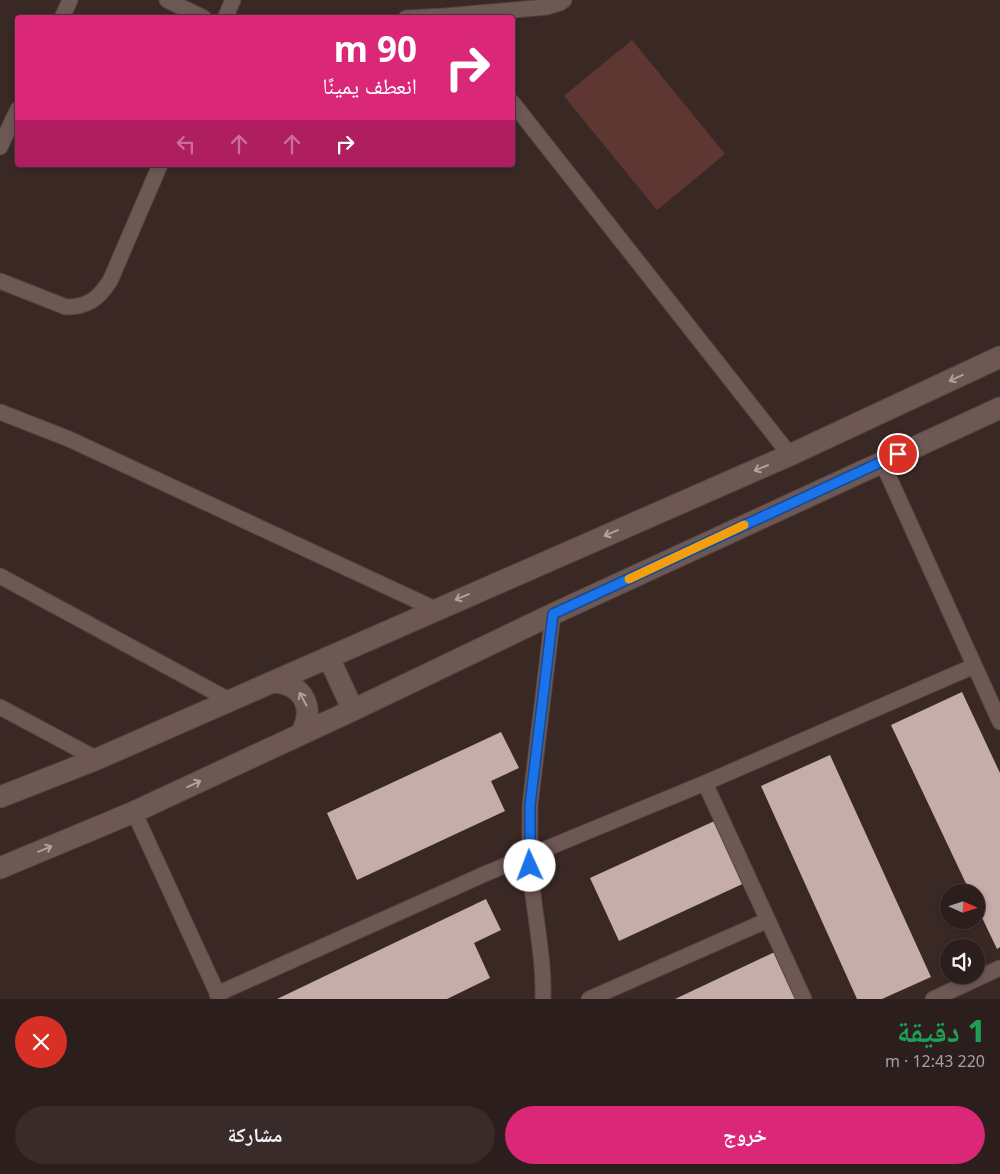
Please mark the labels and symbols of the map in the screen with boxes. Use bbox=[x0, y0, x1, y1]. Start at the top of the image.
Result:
one-way arrow bbox=[949, 374, 964, 383]
pin bbox=[877, 433, 919, 475]
one-way arrow bbox=[754, 463, 769, 473]
one-way arrow bbox=[604, 528, 619, 538]
one-way arrow bbox=[455, 593, 470, 603]
one-way arrow bbox=[298, 692, 308, 707]
one-way arrow bbox=[186, 779, 201, 788]
position arrow bbox=[503, 839, 555, 891]
one-way arrow bbox=[37, 844, 52, 854]
north arrow bbox=[940, 884, 985, 929]

